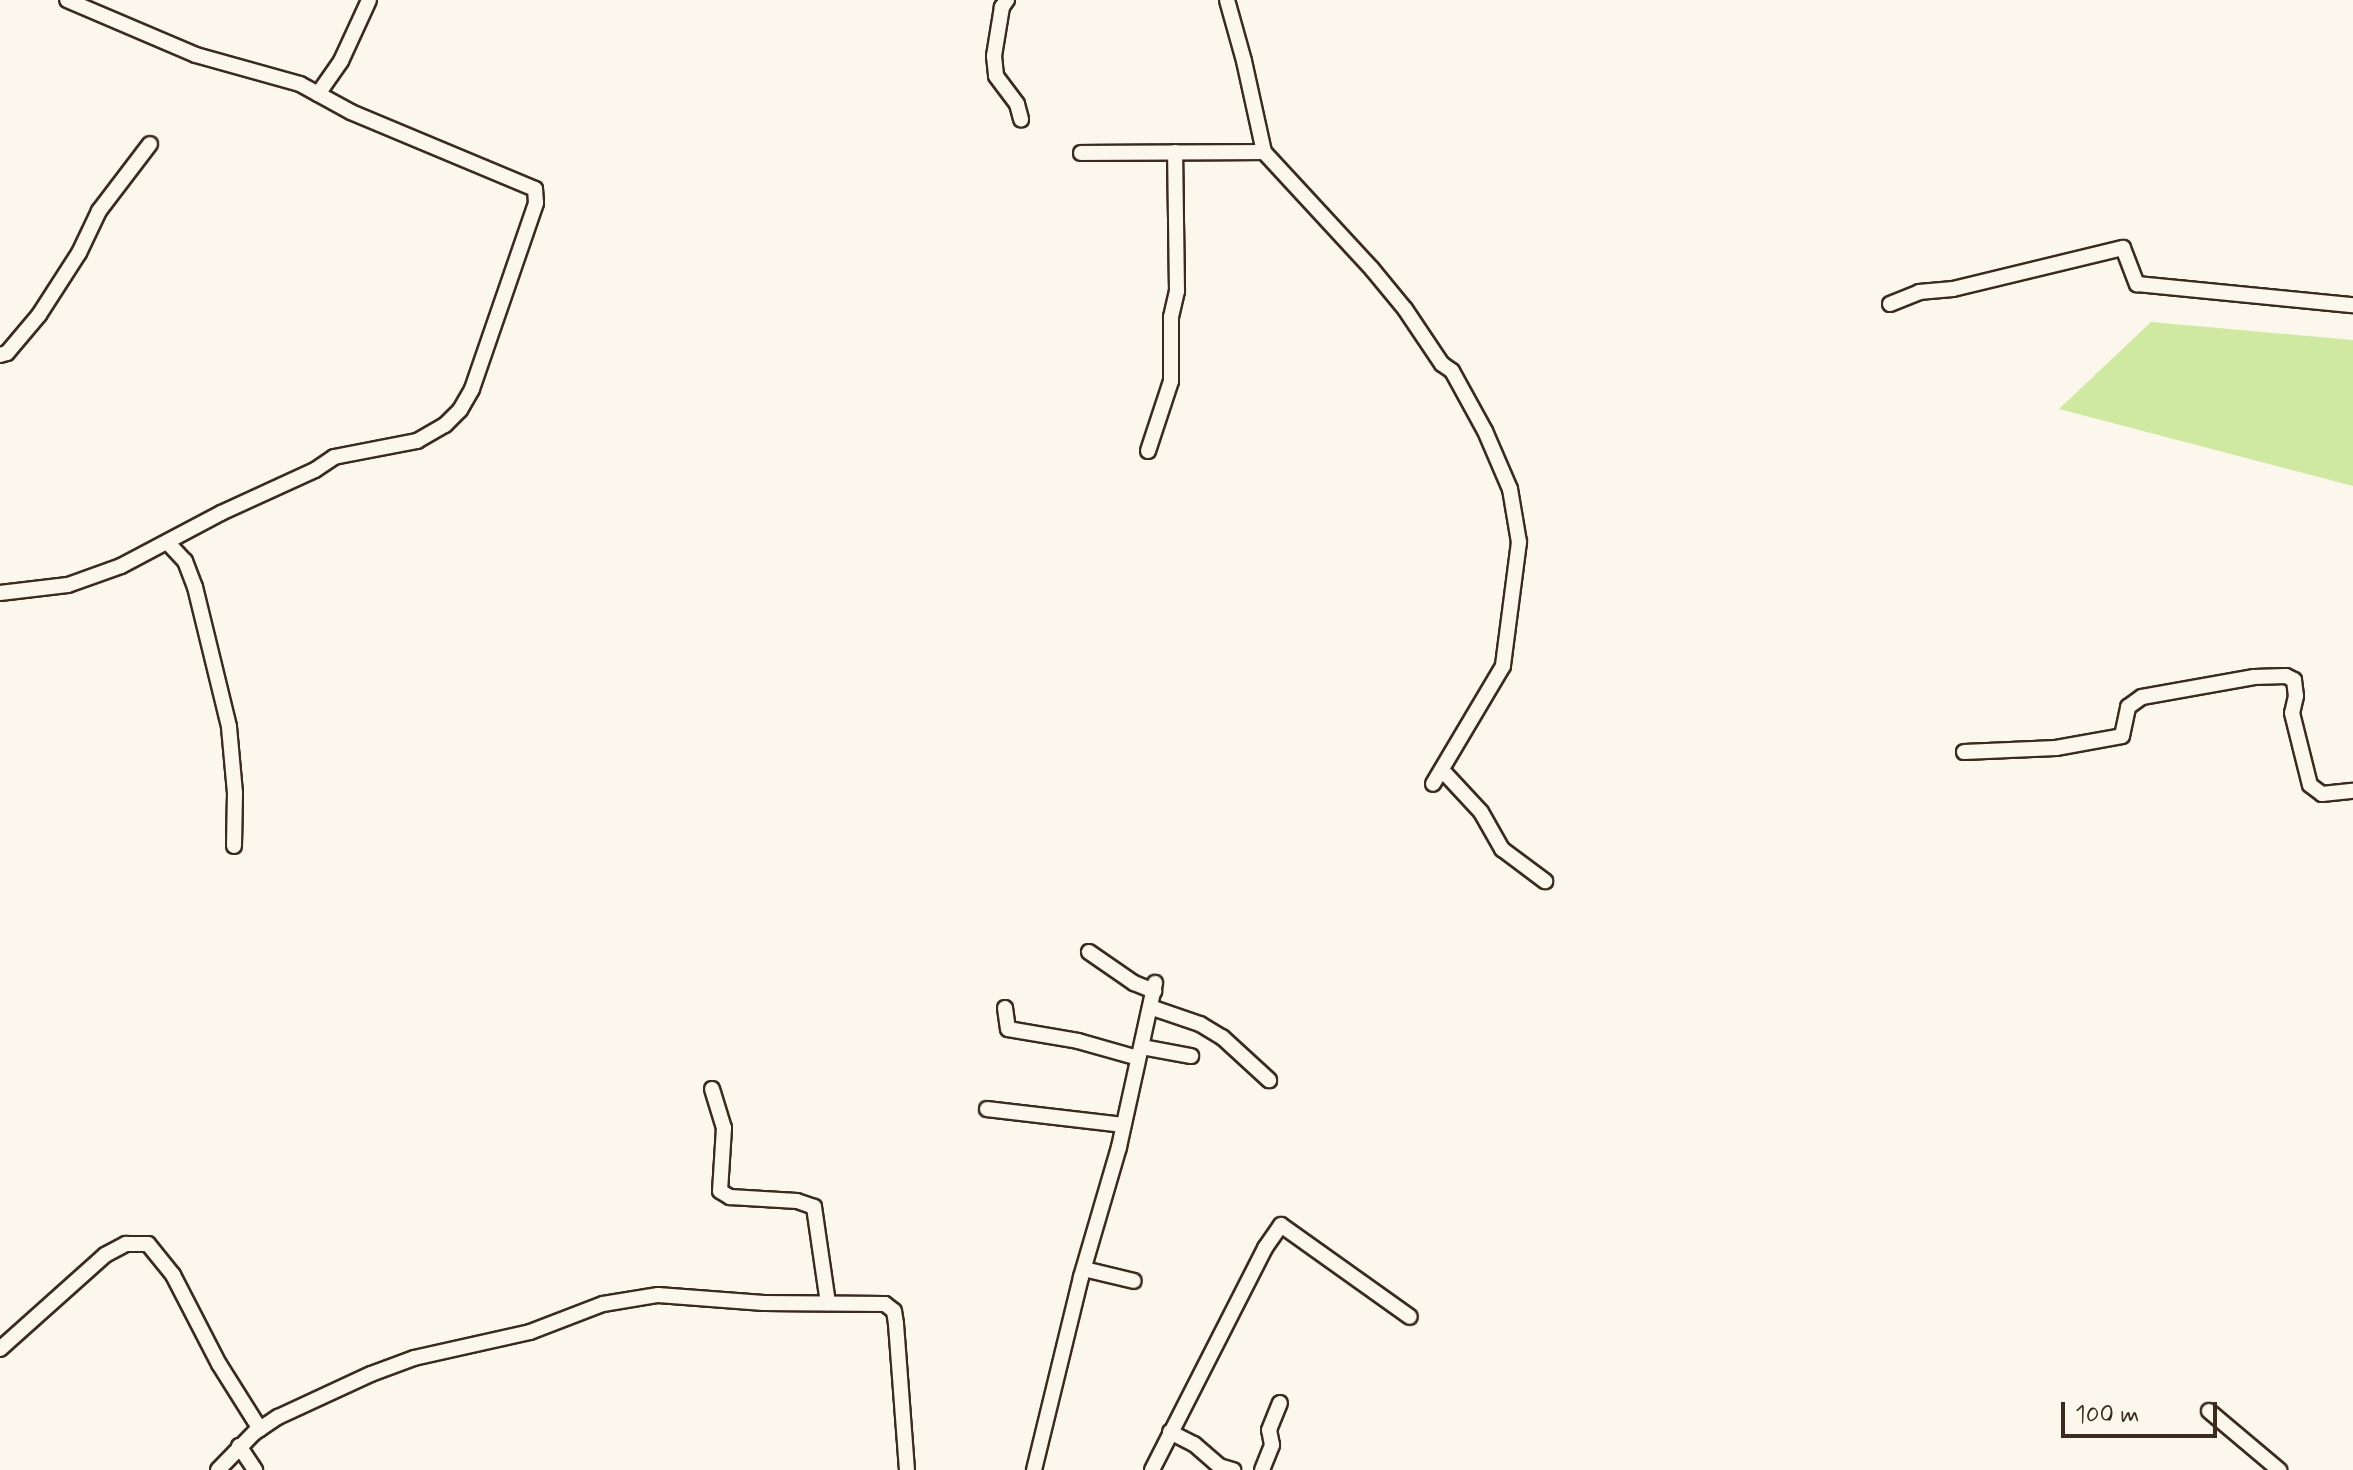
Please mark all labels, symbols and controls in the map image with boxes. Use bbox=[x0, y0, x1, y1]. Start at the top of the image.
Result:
scale bar bbox=[2065, 1386, 2221, 1436]
text: 100 m bbox=[2075, 1400, 2139, 1431]

